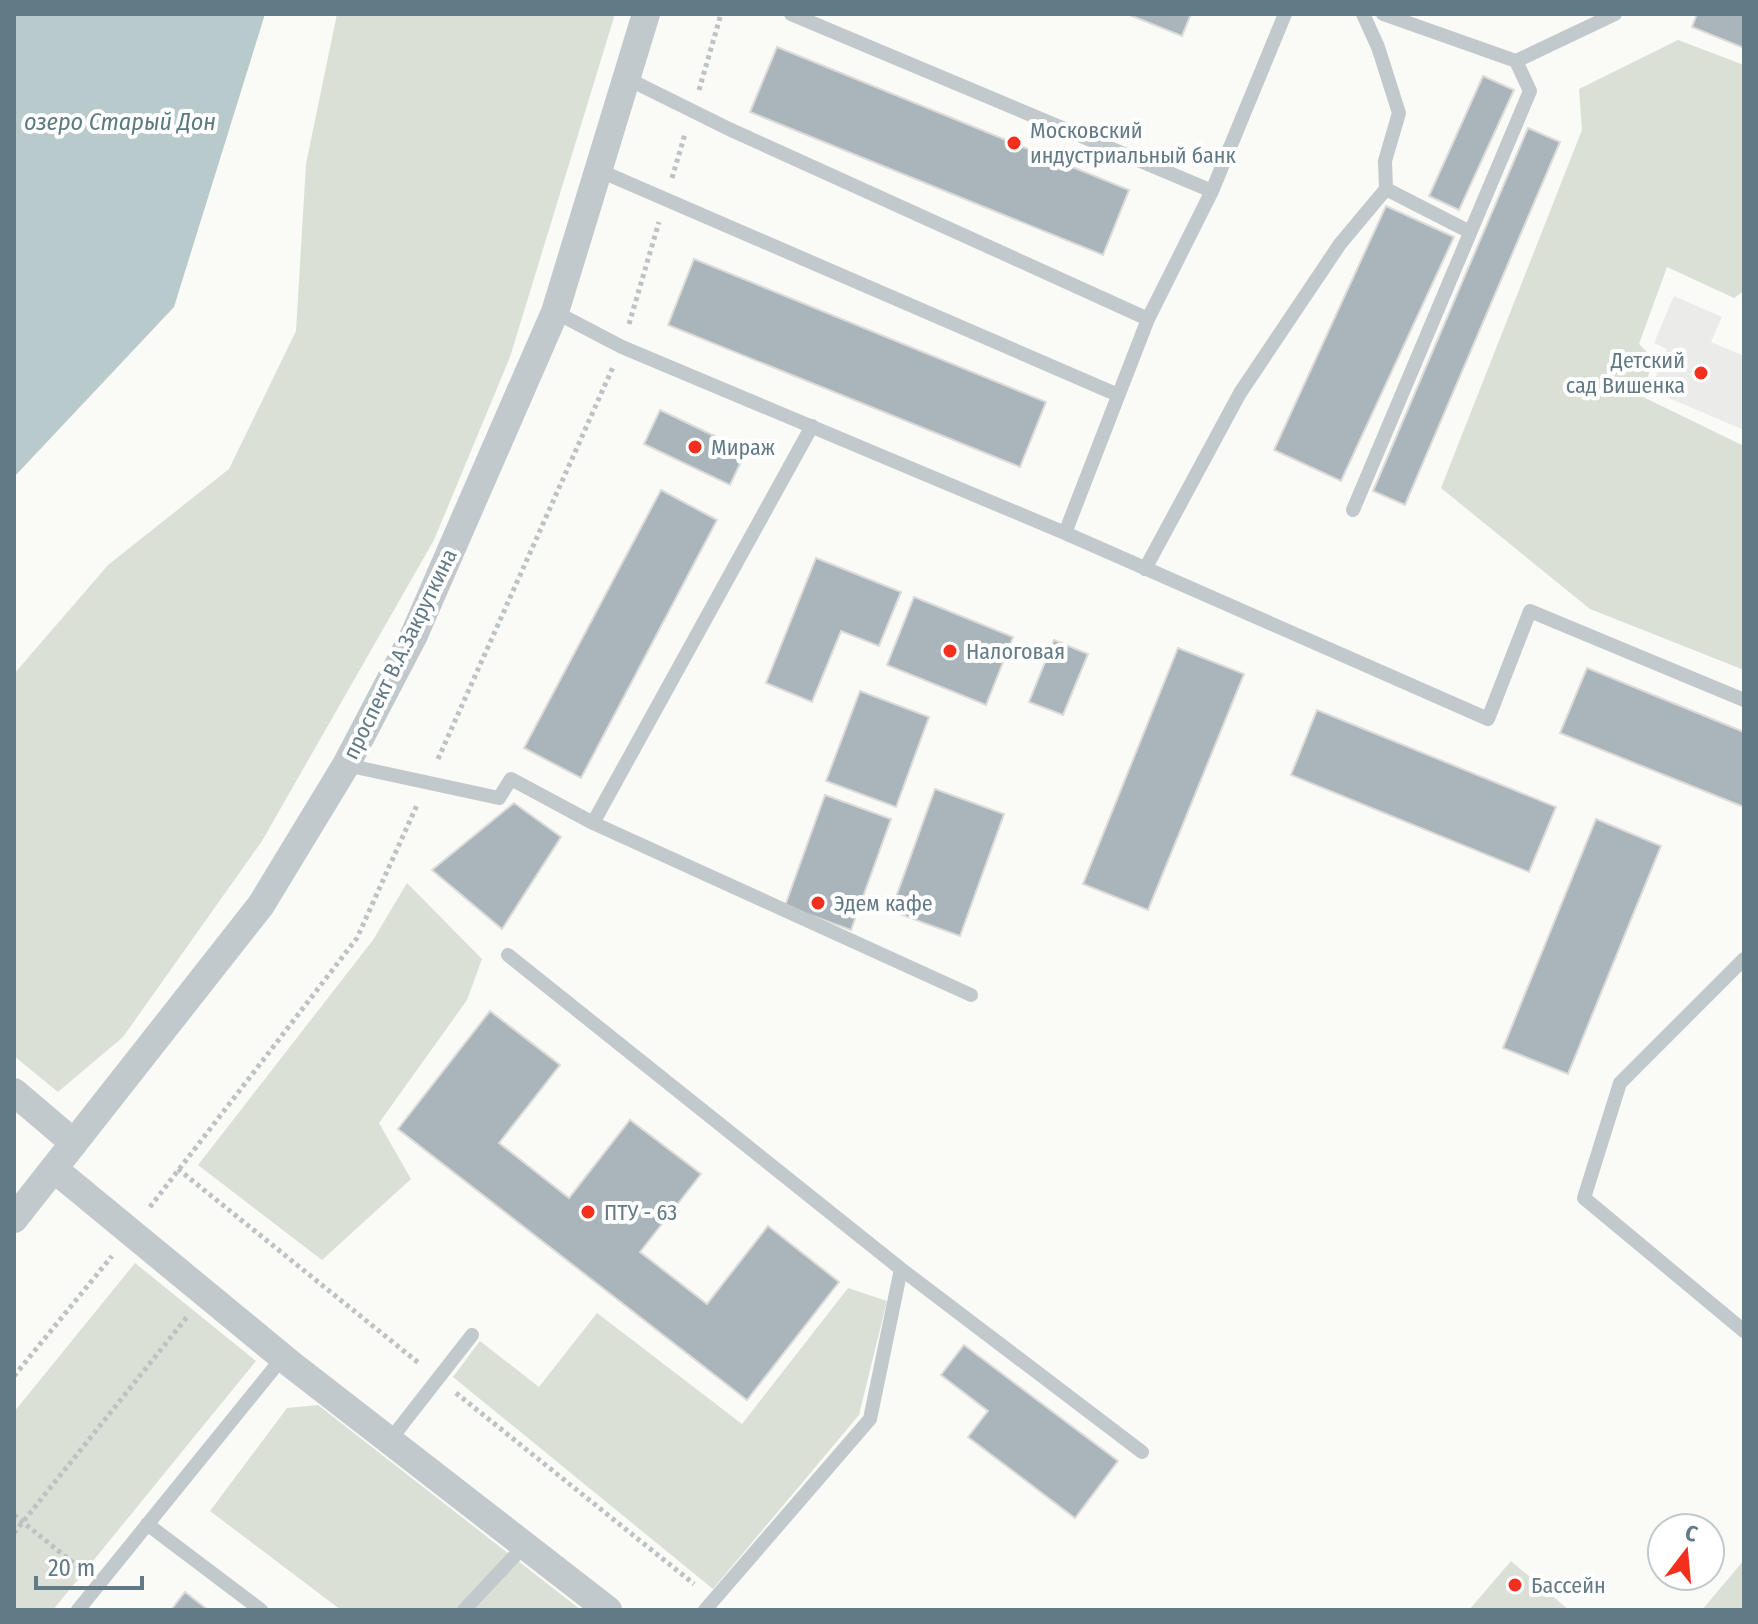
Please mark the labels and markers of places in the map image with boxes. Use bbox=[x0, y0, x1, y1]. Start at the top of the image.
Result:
place label: Московский индустриальный банк bbox=[1030, 117, 1237, 169]
marker: Московский индустриальный банк bbox=[1005, 134, 1023, 152]
place label: Детский сад Вишенка bbox=[1566, 347, 1685, 399]
marker: Детский сад Вишенка bbox=[1692, 364, 1710, 382]
place label: Мираж bbox=[711, 434, 775, 461]
marker: Мираж bbox=[686, 438, 704, 456]
place label: Налоговая bbox=[966, 638, 1065, 665]
marker: Налоговая bbox=[941, 642, 959, 660]
place label: Эдем кафе bbox=[834, 890, 933, 917]
marker: Эдем кафе bbox=[809, 894, 827, 912]
place label: ПТУ - 63 bbox=[604, 1199, 677, 1226]
marker: ПТУ - 63 bbox=[579, 1203, 597, 1221]
place label: Бассейн bbox=[1531, 1572, 1606, 1599]
marker: Бассейн bbox=[1506, 1576, 1524, 1594]

